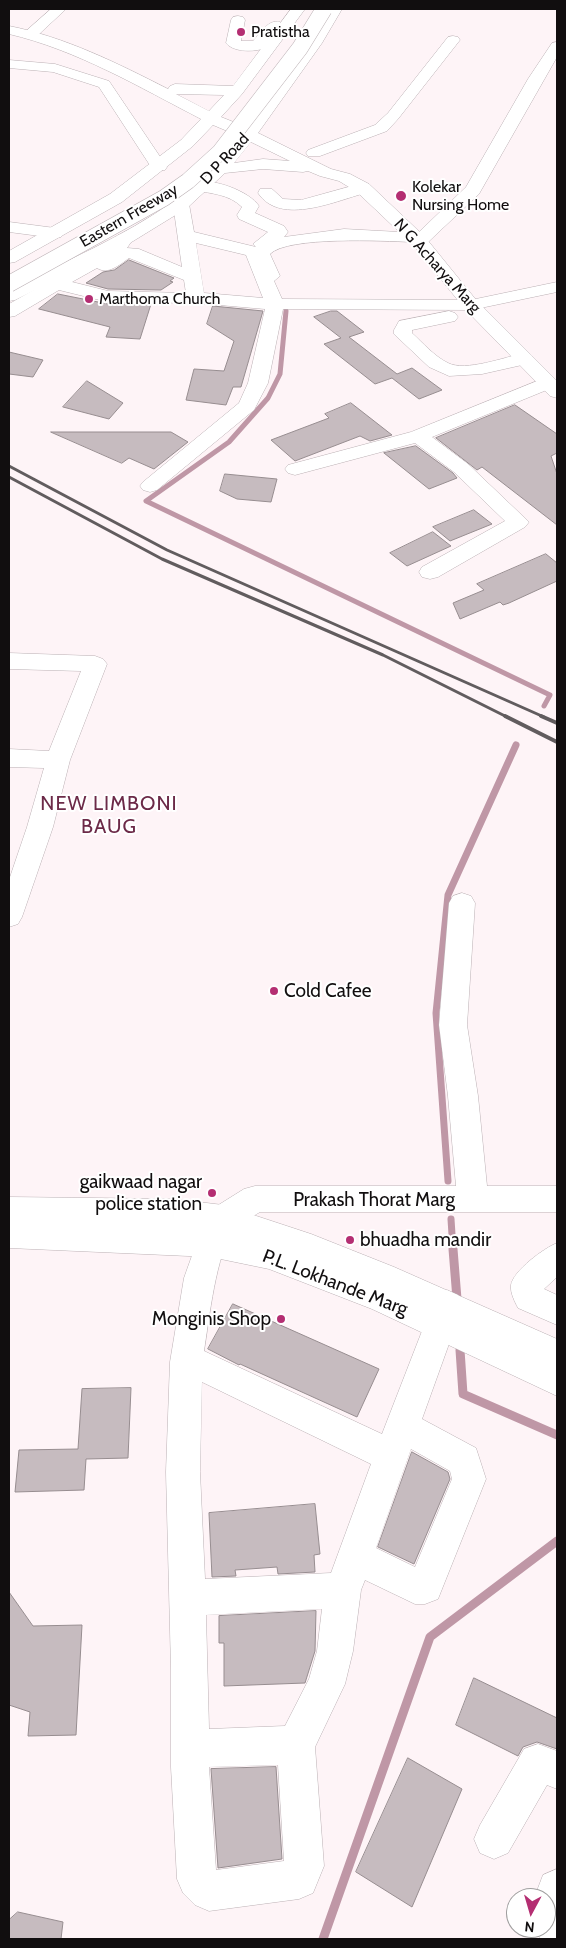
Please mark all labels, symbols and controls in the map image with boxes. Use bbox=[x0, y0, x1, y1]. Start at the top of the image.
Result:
place label: Pratistha bbox=[251, 22, 310, 42]
marker: Pratistha bbox=[235, 26, 247, 38]
street label: D P Road bbox=[197, 130, 253, 188]
place label: Kolekar Nursing Home bbox=[412, 177, 509, 215]
street label: Eastern Freeway bbox=[77, 180, 181, 252]
marker: Kolekar Nursing Home bbox=[394, 189, 408, 203]
street label: N G Acharya Marg bbox=[390, 215, 484, 317]
place label: Marthoma Church bbox=[99, 289, 221, 309]
marker: Marthoma Church bbox=[83, 293, 95, 305]
district label: NEW LIMBONI BAUG bbox=[39, 792, 179, 839]
place label: Cold Cafee bbox=[284, 980, 371, 1002]
marker: Cold Cafee bbox=[268, 985, 280, 997]
place label: gaikwaad nagar police station bbox=[80, 1171, 202, 1215]
marker: gaikwaad nagar police station bbox=[206, 1187, 218, 1199]
street label: Prakash Thorat Marg bbox=[293, 1189, 455, 1211]
place label: bhuadha mandir bbox=[360, 1229, 491, 1251]
marker: bhuadha mandir bbox=[344, 1234, 356, 1246]
street label: P.L. Lokhande Marg bbox=[259, 1245, 411, 1321]
place label: Monginis Shop bbox=[152, 1308, 271, 1330]
marker: Monginis Shop bbox=[275, 1313, 287, 1325]
north arrow bbox=[506, 1888, 556, 1938]
text: N bbox=[524, 1917, 535, 1936]

